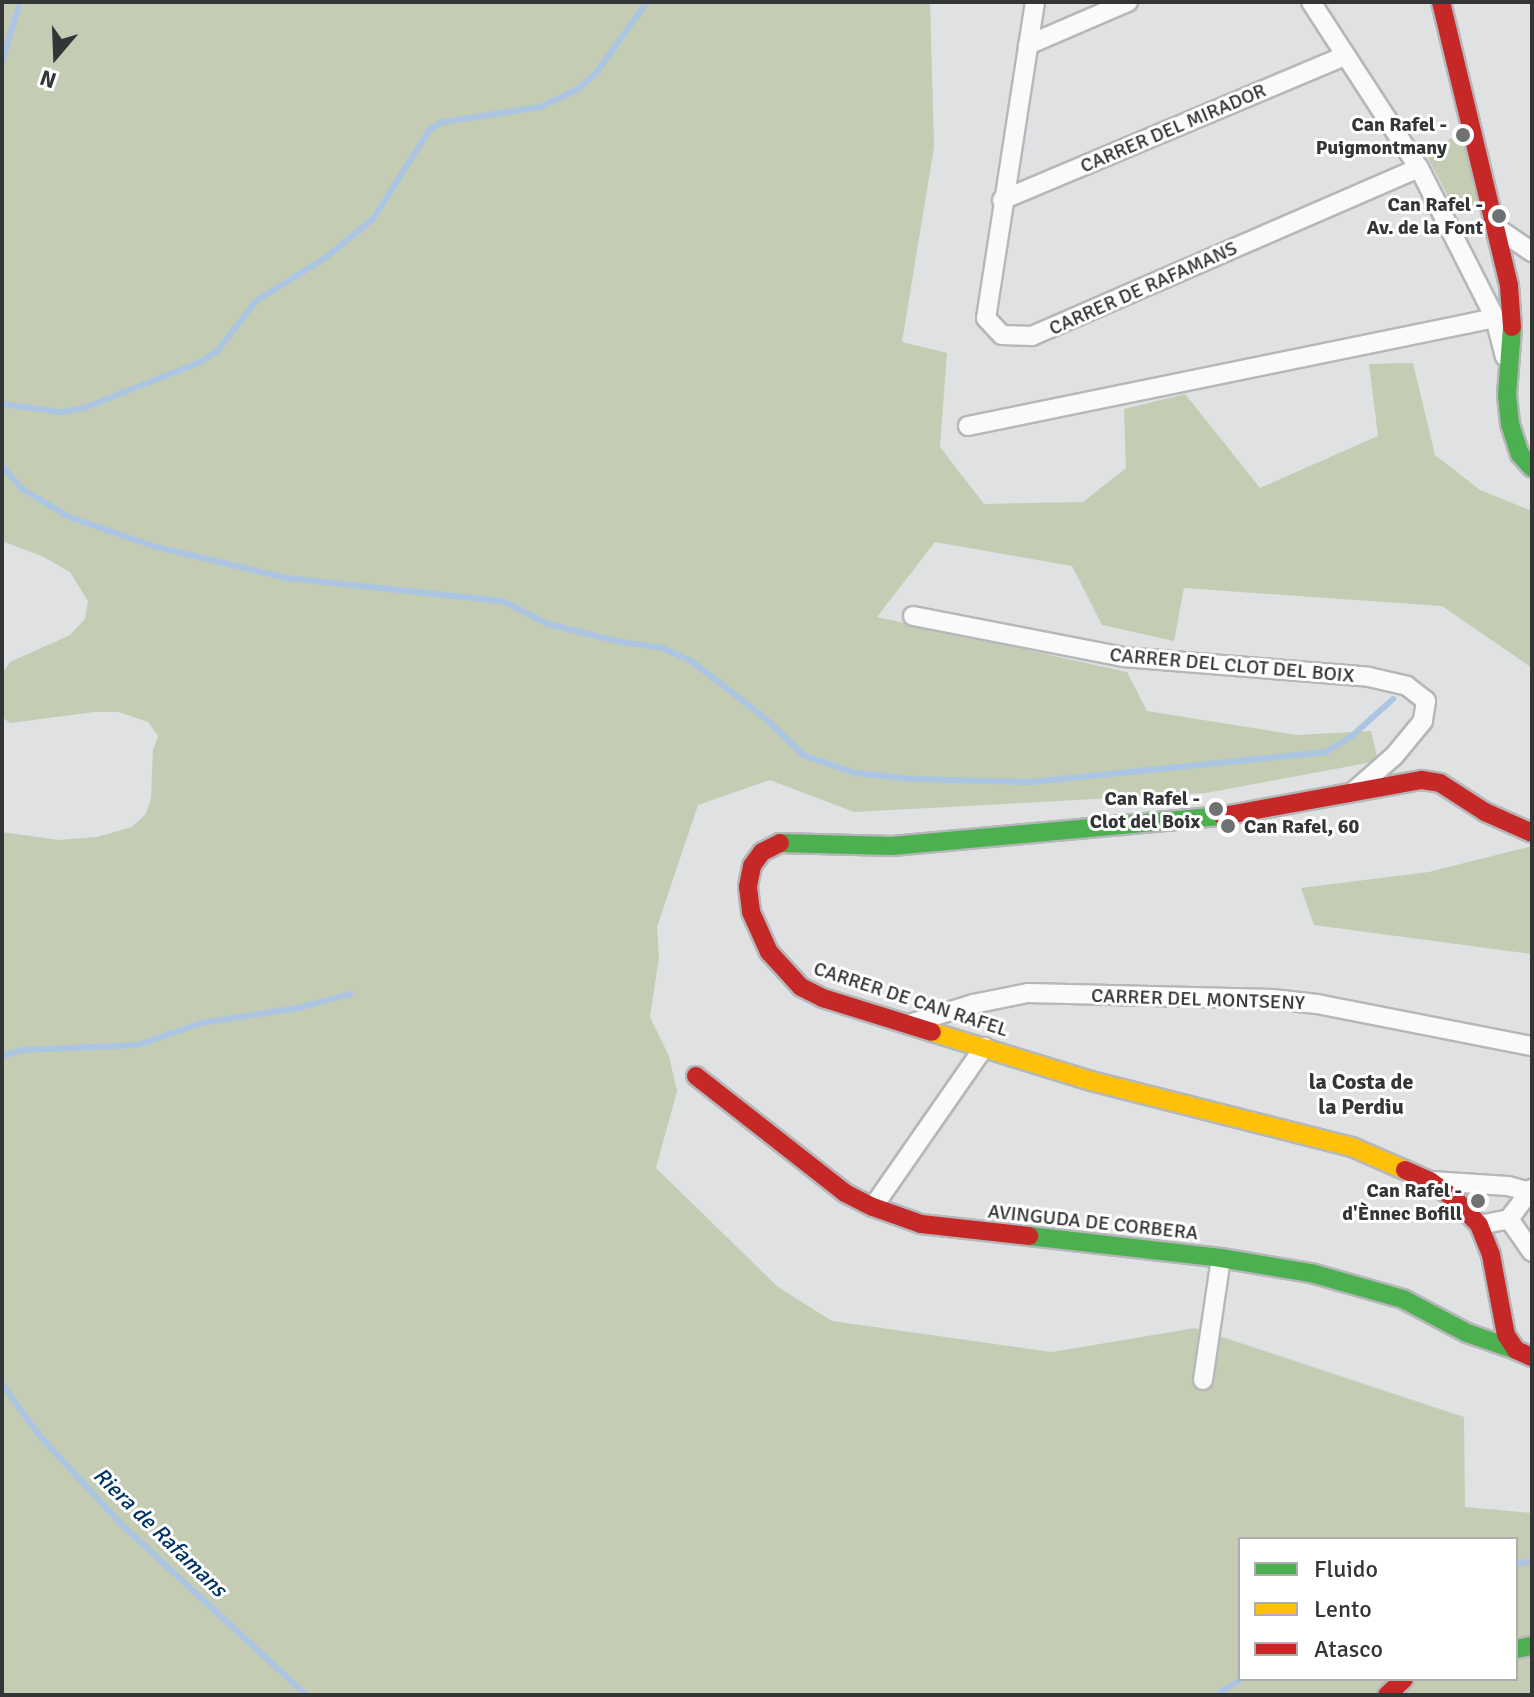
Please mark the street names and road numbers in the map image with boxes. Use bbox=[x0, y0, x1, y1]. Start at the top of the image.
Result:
street label: CARRER DEL MIRADOR bbox=[1077, 78, 1269, 178]
street label: CARRER DE RAFAMANS bbox=[1045, 236, 1241, 340]
street label: CARRER DEL CLOT DEL BOIX bbox=[1109, 642, 1355, 688]
street label: CARRER DE CAN RAFEL bbox=[811, 956, 1011, 1042]
street label: CARRER DEL MONTSENY bbox=[1091, 983, 1305, 1015]
street label: AVINGUDA DE CORBERA bbox=[987, 1199, 1199, 1245]

